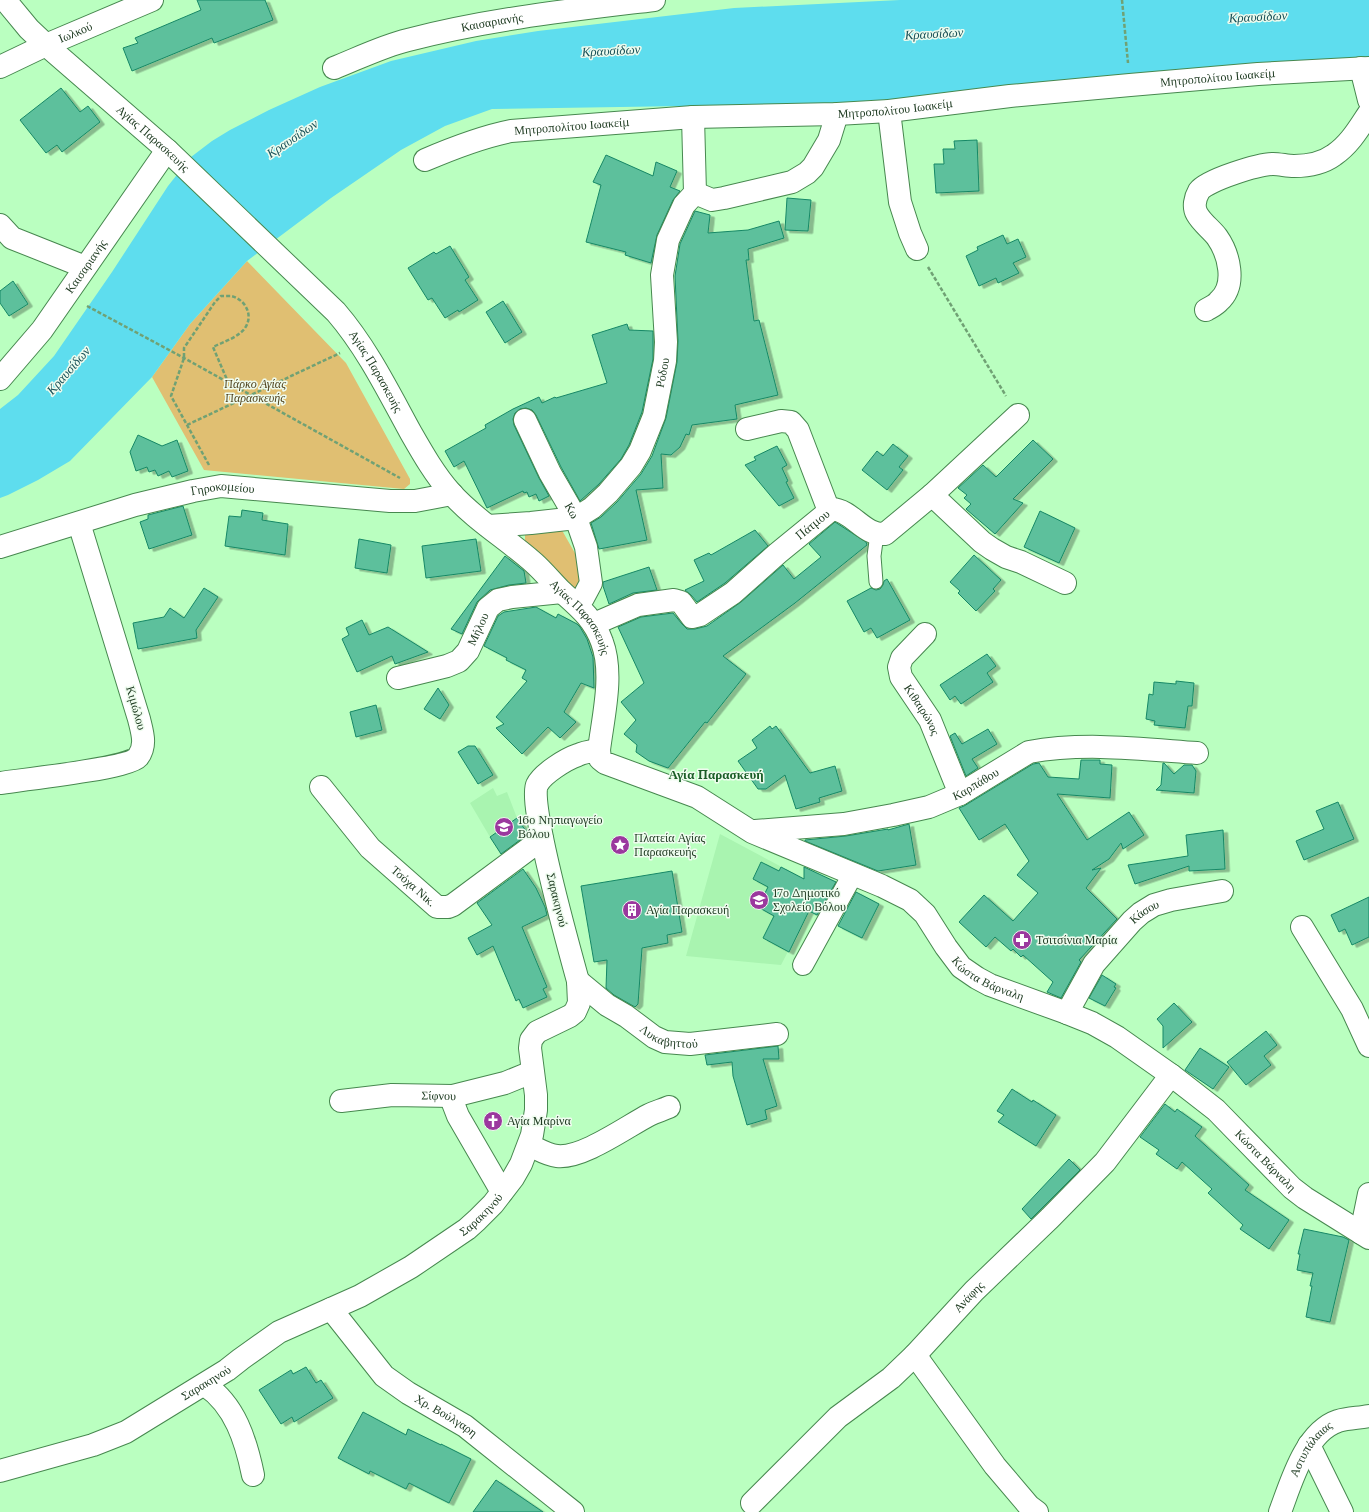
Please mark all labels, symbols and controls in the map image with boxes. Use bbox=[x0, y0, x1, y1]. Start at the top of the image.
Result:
water label: Κραυσίδων bbox=[1227, 6, 1288, 27]
street label: Καισαριανής bbox=[460, 9, 524, 35]
street label: Ιωλκού bbox=[56, 18, 95, 46]
water label: Κραυσίδων bbox=[903, 23, 964, 44]
water label: Κραυσίδων bbox=[580, 40, 641, 61]
street label: Μητροπολίτου Ιωακείμ bbox=[1159, 65, 1276, 89]
street label: Μητροπολίτου Ιωακείμ bbox=[837, 95, 954, 121]
street label: Αγίας Παρασκευής bbox=[114, 102, 193, 175]
street label: Μητροπολίτου Ιωακείμ bbox=[514, 114, 631, 138]
water label: Κραυσίδων bbox=[262, 115, 322, 162]
street label: Καισαριανής bbox=[62, 236, 110, 296]
street label: Αγίας Παρασκευής bbox=[346, 327, 406, 415]
water label: Κραυσίδων bbox=[42, 342, 94, 399]
street label: Ρόδου bbox=[652, 357, 672, 389]
park label: Πάρκο Αγίας Παρασκευής bbox=[224, 376, 286, 405]
street label: Γηροκομείου bbox=[189, 478, 255, 498]
street label: Κω bbox=[562, 500, 583, 521]
street label: Πάτμου bbox=[792, 506, 832, 543]
street label: Αγίας Παρασκευής bbox=[547, 576, 613, 657]
street label: Μήλου bbox=[464, 610, 492, 648]
street label: Κιθαιρώνος bbox=[901, 681, 943, 738]
street label: Κιμώλου bbox=[123, 684, 150, 732]
street label: Καρπάθου bbox=[950, 764, 1001, 803]
district label: Αγία Παρασκευή bbox=[668, 766, 764, 783]
place label: 16ο Νηπιαγωγείο Βόλου bbox=[518, 812, 602, 841]
school or university icon: 16ο Νηπιαγωγείο Βόλου bbox=[493, 816, 515, 838]
place label: Πλατεία Αγίας Παρασκευής bbox=[634, 830, 705, 859]
place icon: Πλατεία Αγίας Παρασκευής bbox=[609, 834, 631, 856]
street label: Τσόχα Νικ. bbox=[388, 862, 439, 909]
street label: Σαρακηνού bbox=[544, 871, 571, 929]
place label: 17ο Δημοτικό Σχολείο Βόλου bbox=[773, 885, 846, 914]
school or university icon: 17ο Δημοτικό Σχολείο Βόλου bbox=[748, 889, 770, 911]
street label: Κάσου bbox=[1126, 896, 1161, 927]
building icon: Αγία Παρασκευή bbox=[621, 899, 643, 921]
place label: Αγία Παρασκευή bbox=[646, 902, 729, 917]
pharmacy icon: Τσιτσίνια Μαρία bbox=[1011, 929, 1033, 951]
place label: Τσιτσίνια Μαρία bbox=[1036, 932, 1118, 947]
street label: Κώστα Βάρναλη bbox=[949, 953, 1026, 1004]
street label: Λυκαβηττού bbox=[637, 1021, 698, 1051]
street label: Σίφνου bbox=[421, 1087, 456, 1103]
church icon: Αγία Μαρίνα bbox=[482, 1110, 504, 1132]
place label: Αγία Μαρίνα bbox=[507, 1113, 571, 1128]
street label: Κώστα Βάρναλη bbox=[1232, 1126, 1299, 1195]
street label: Σαρακηνού bbox=[456, 1190, 506, 1239]
street label: Ανάφης bbox=[950, 1277, 987, 1315]
street label: Σαρακηνού bbox=[178, 1362, 234, 1403]
street label: Χρ. Βούλγαρη bbox=[412, 1391, 481, 1440]
street label: Αστυπάλαιας bbox=[1286, 1417, 1335, 1479]

